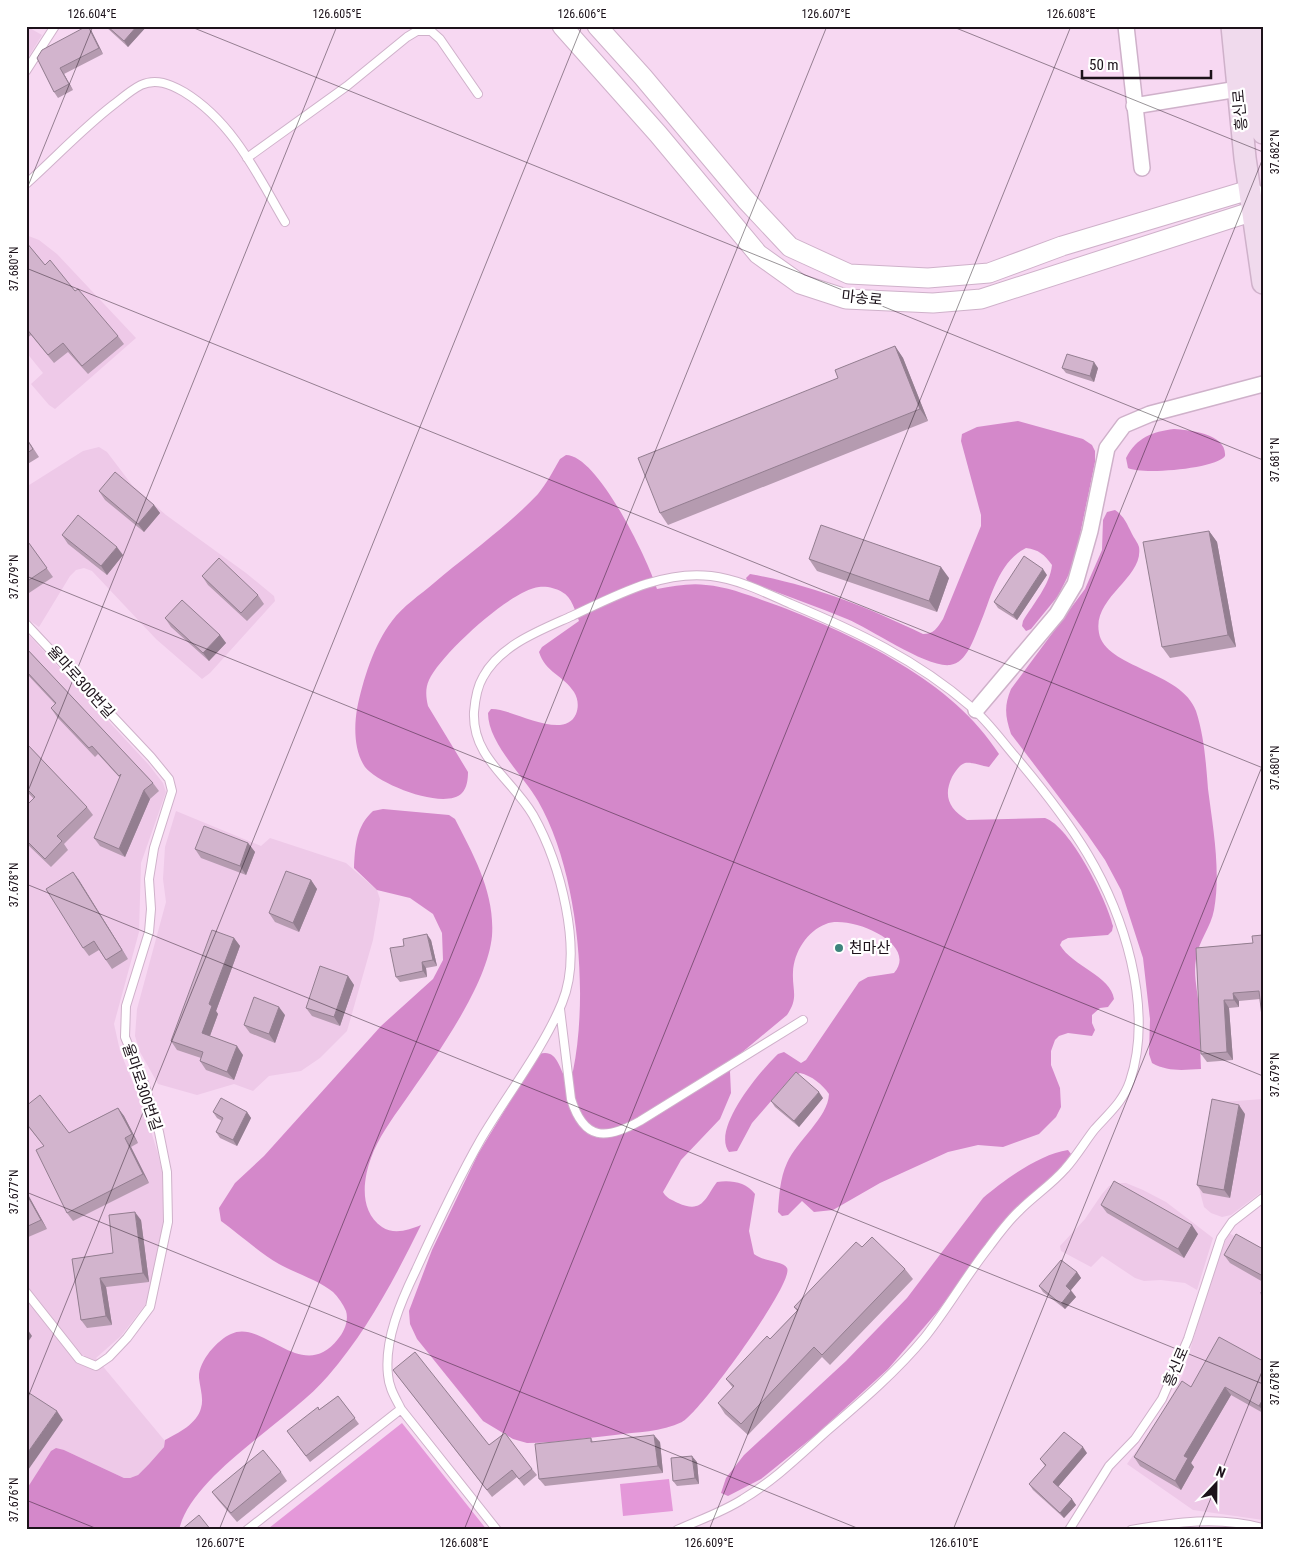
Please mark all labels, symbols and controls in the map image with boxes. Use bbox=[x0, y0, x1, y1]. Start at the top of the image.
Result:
text: 126.604°E bbox=[67, 7, 117, 21]
text: 126.605°E bbox=[312, 7, 362, 21]
text: 126.606°E bbox=[557, 7, 607, 21]
text: 126.607°E bbox=[801, 7, 851, 21]
text: 126.608°E bbox=[1046, 7, 1096, 21]
scale bar bbox=[1082, 48, 1210, 80]
text: 50 m bbox=[1089, 56, 1119, 74]
street label: 흥신로 bbox=[1229, 89, 1251, 131]
text: 37.682°N bbox=[1268, 130, 1282, 174]
text: 37.680°N bbox=[7, 247, 21, 291]
street label: 마송로 bbox=[840, 287, 884, 309]
text: 37.681°N bbox=[1268, 438, 1282, 482]
text: 37.679°N bbox=[7, 555, 21, 599]
street label: 율마로300번길 bbox=[44, 642, 118, 722]
text: 37.680°N bbox=[1268, 746, 1282, 790]
text: 37.678°N bbox=[7, 863, 21, 907]
place label: 천마산 bbox=[849, 939, 891, 957]
marker: 천마산 bbox=[833, 942, 845, 954]
street label: 율마로300번길 bbox=[119, 1041, 165, 1133]
text: 37.679°N bbox=[1268, 1053, 1282, 1097]
text: 37.677°N bbox=[7, 1170, 21, 1214]
street label: 흥신로 bbox=[1160, 1344, 1192, 1390]
text: 37.678°N bbox=[1268, 1361, 1282, 1405]
north arrow bbox=[1192, 1458, 1242, 1508]
text: N bbox=[1214, 1463, 1228, 1481]
text: 37.676°N bbox=[7, 1478, 21, 1522]
text: 126.607°E bbox=[195, 1536, 245, 1550]
text: 126.608°E bbox=[439, 1536, 489, 1550]
text: 126.609°E bbox=[684, 1536, 734, 1550]
text: 126.610°E bbox=[929, 1536, 979, 1550]
text: 126.611°E bbox=[1173, 1536, 1223, 1550]

